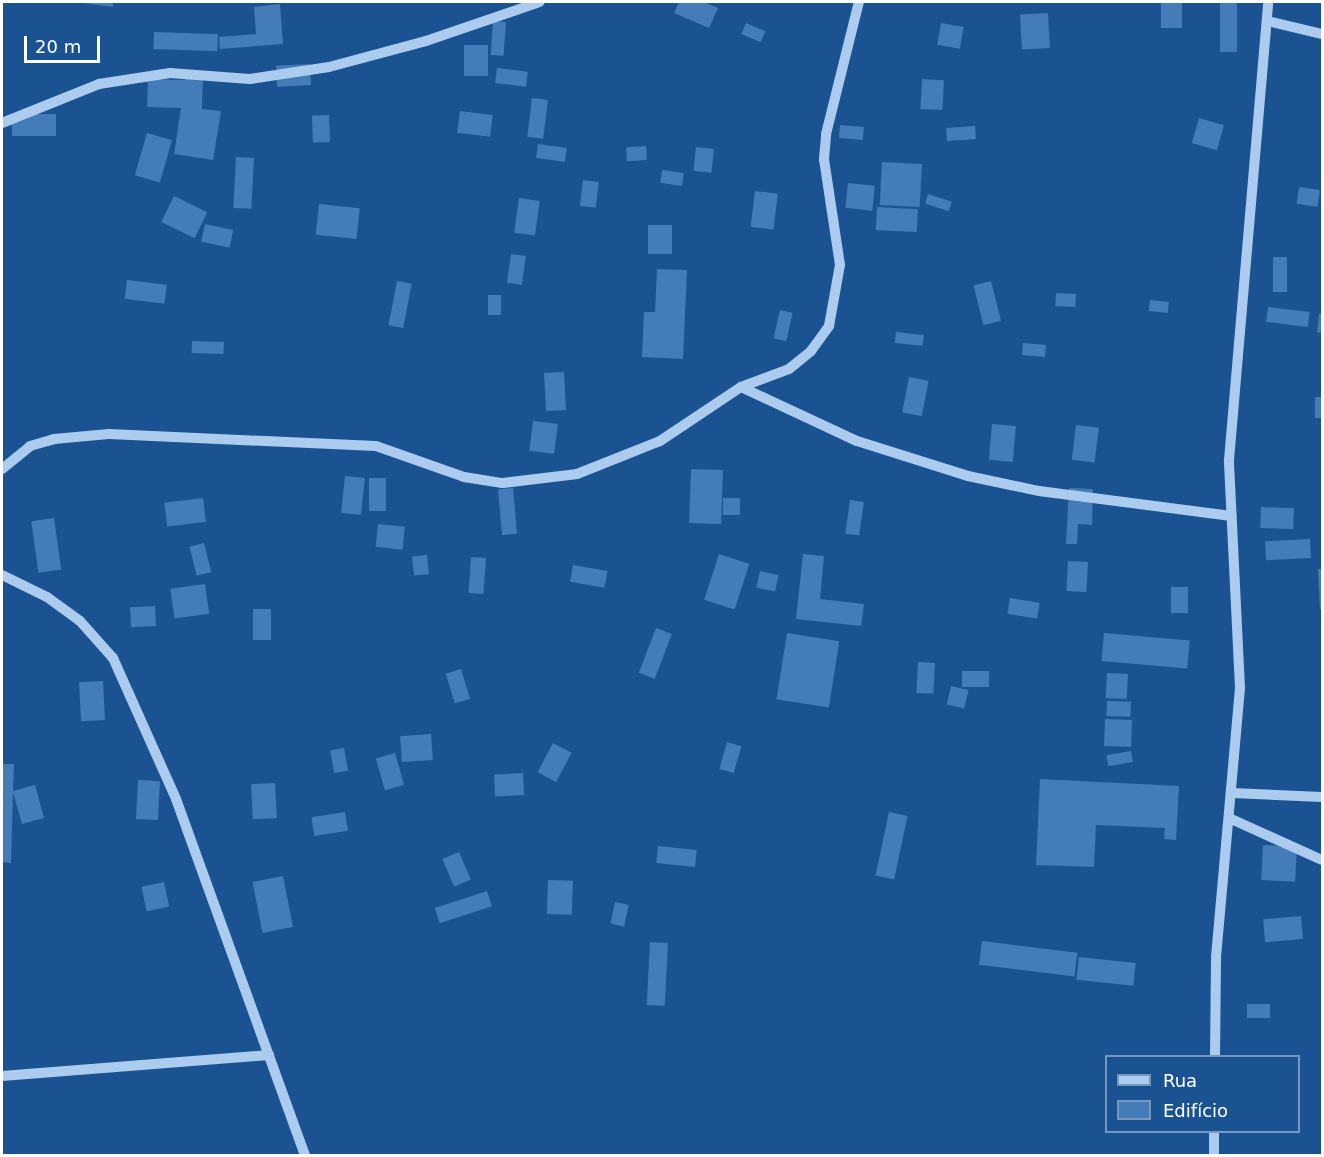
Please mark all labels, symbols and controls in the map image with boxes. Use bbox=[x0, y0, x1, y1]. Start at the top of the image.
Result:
scale bar bbox=[27, 24, 104, 62]
text: 20 m bbox=[35, 36, 81, 57]
legend bbox=[1105, 1055, 1300, 1133]
text: Rua bbox=[1163, 1070, 1197, 1091]
text: Edifício bbox=[1163, 1100, 1228, 1121]

